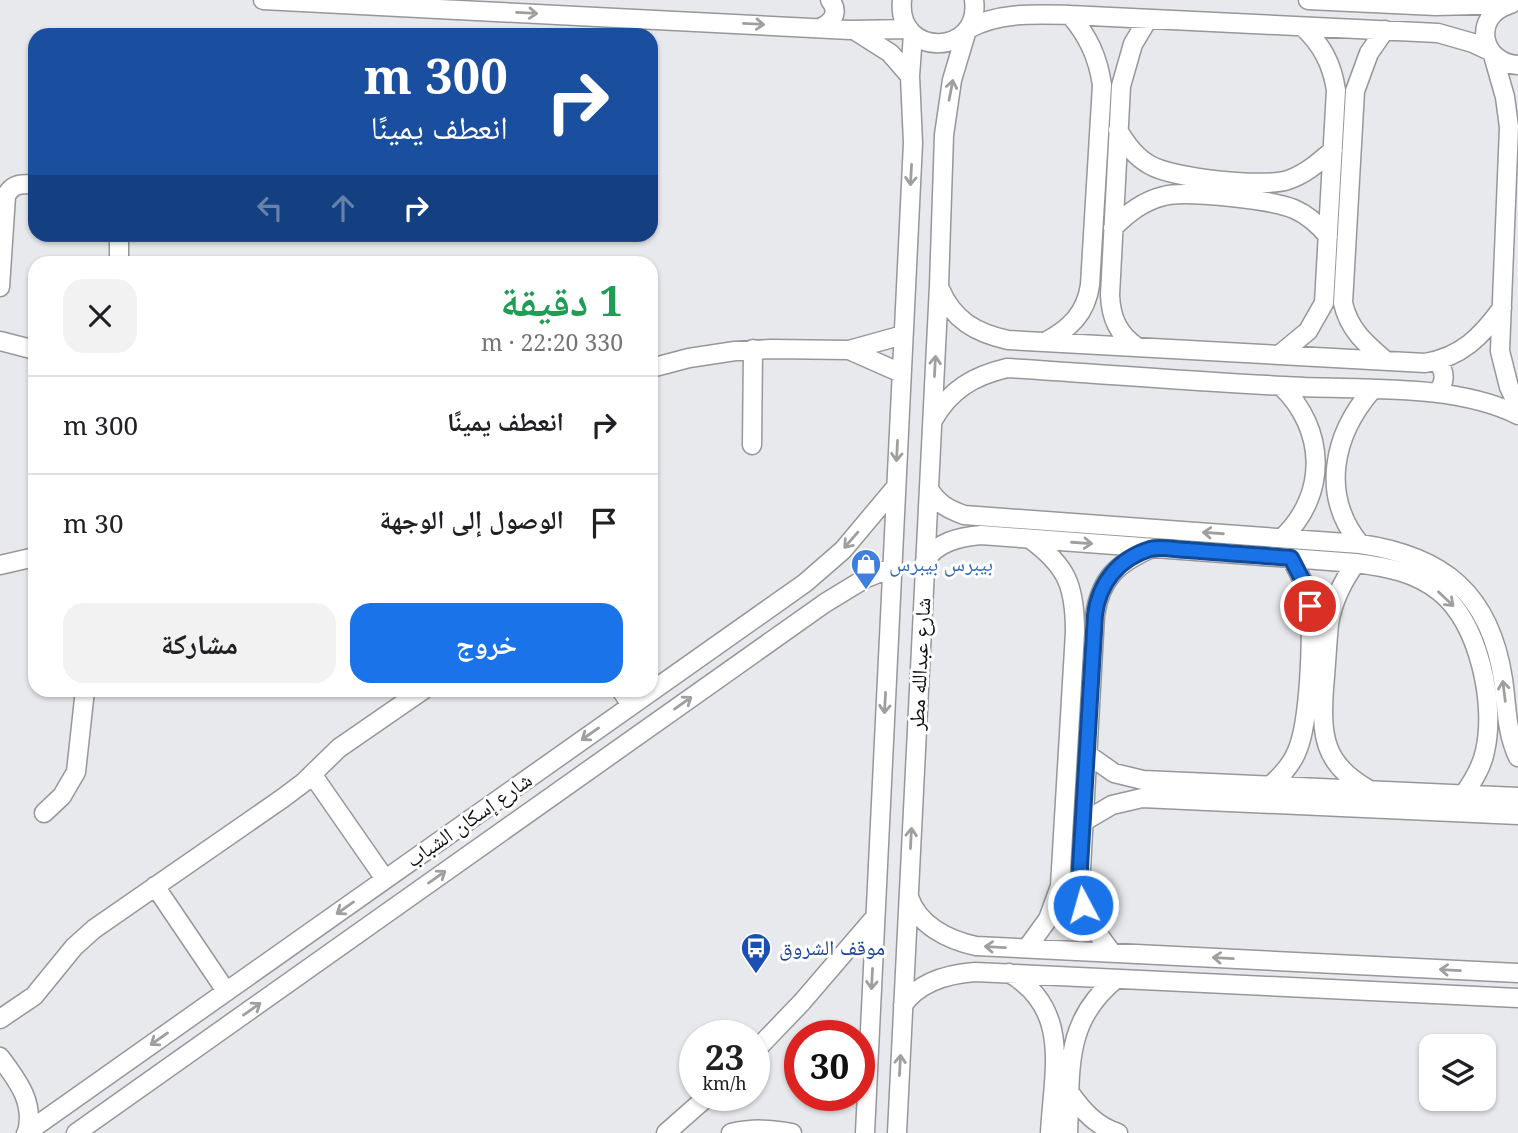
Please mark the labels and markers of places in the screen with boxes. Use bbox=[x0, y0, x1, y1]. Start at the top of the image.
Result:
shop icon: بيبرس بيبرس bbox=[849, 547, 883, 591]
place label: بيبرس بيبرس bbox=[889, 549, 993, 577]
pin bbox=[1280, 576, 1340, 636]
bus stop icon: موقف الشروق bbox=[739, 931, 773, 975]
place label: موقف الشروق bbox=[779, 933, 885, 961]

